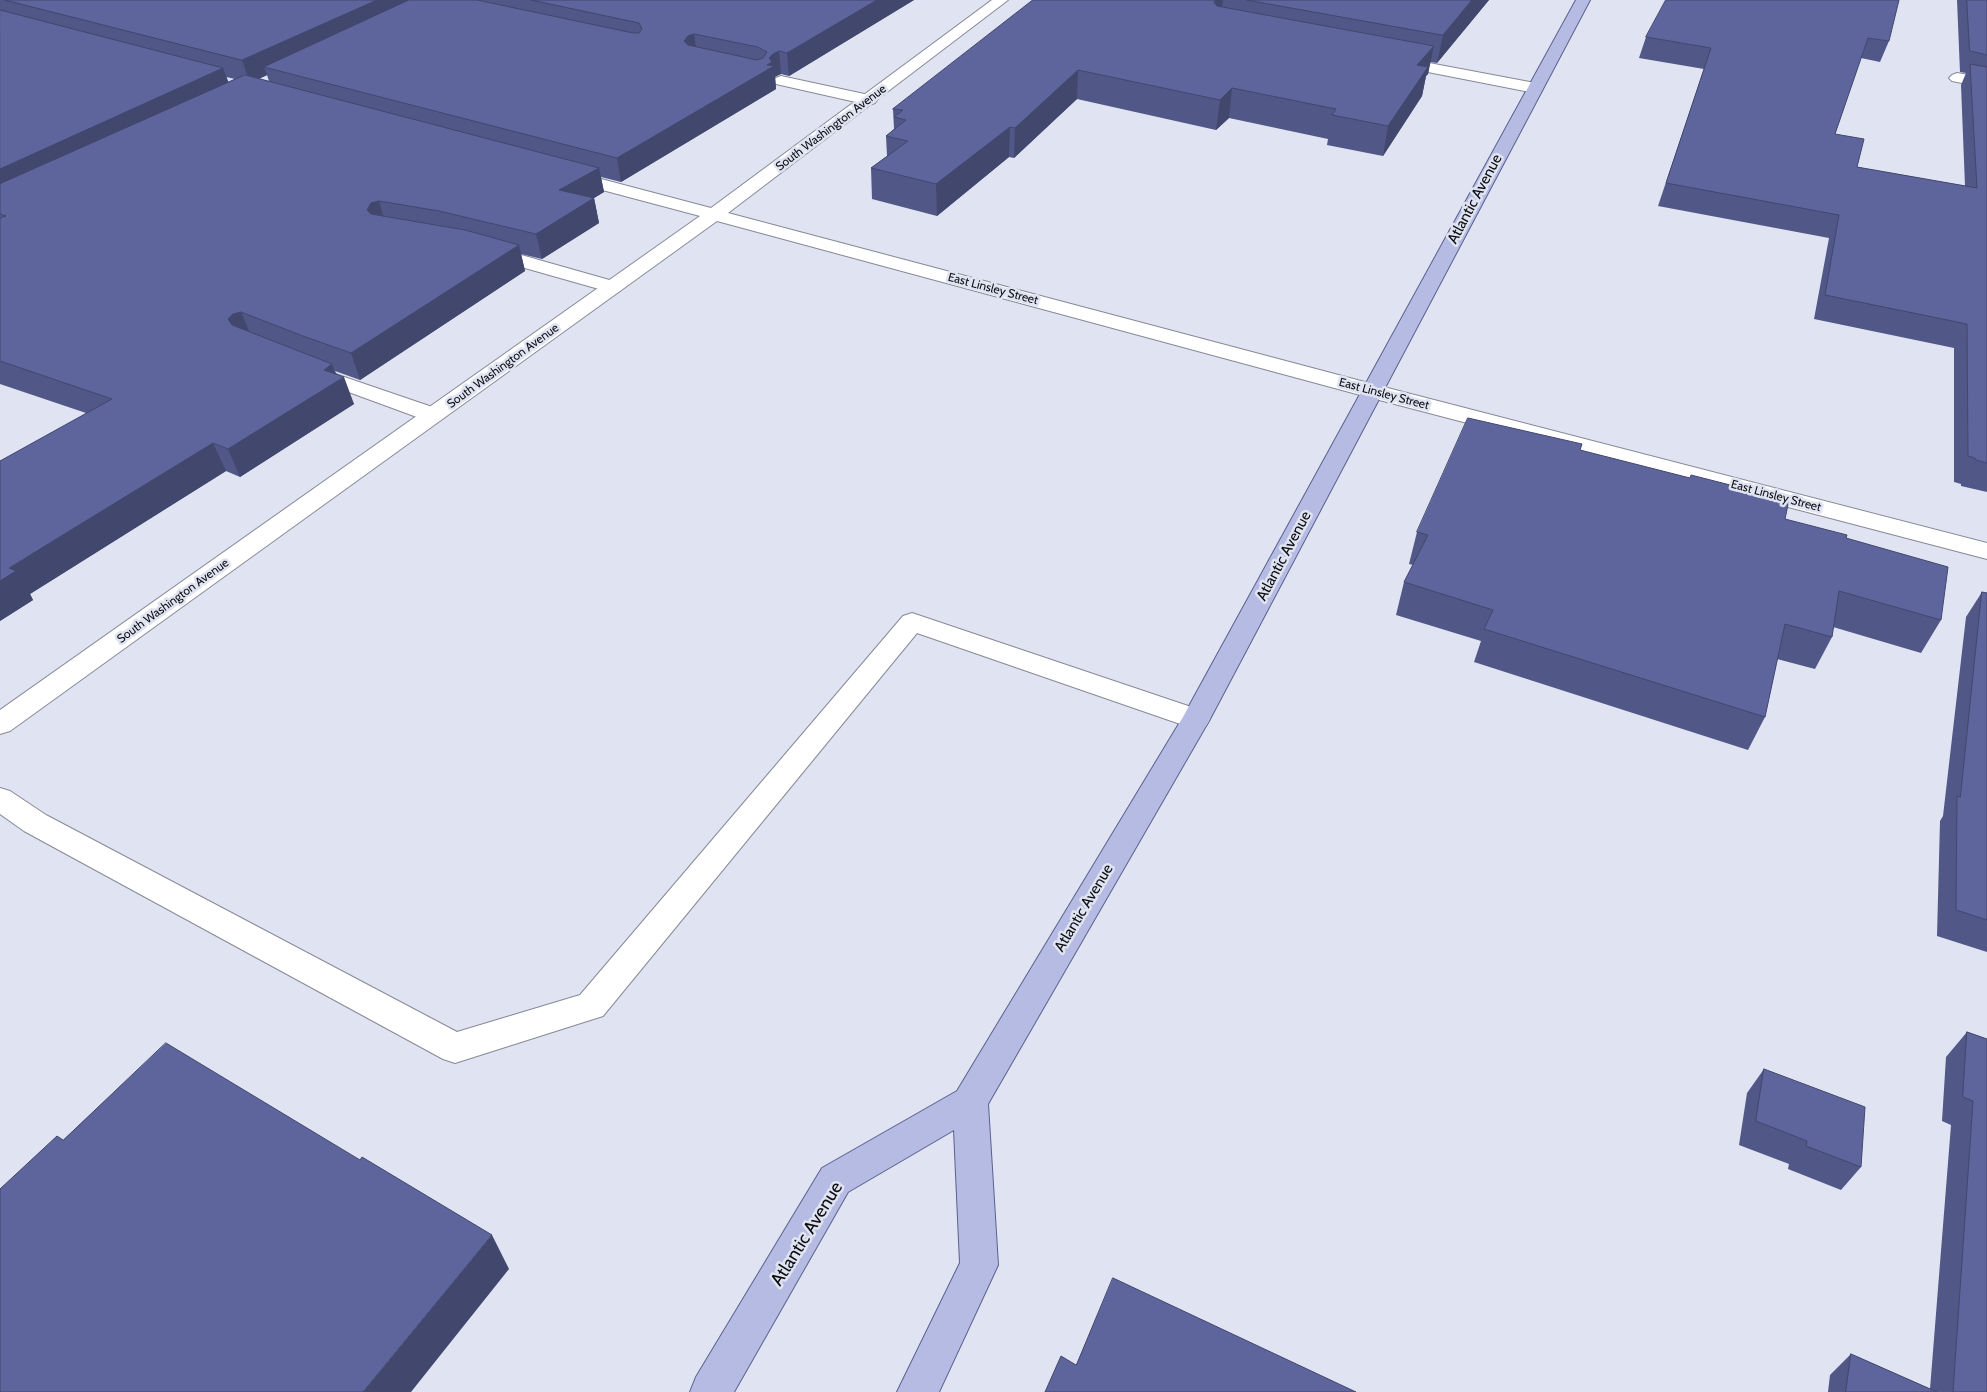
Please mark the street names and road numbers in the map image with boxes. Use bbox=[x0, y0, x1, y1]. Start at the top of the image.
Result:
street label: South Washington Avenue bbox=[773, 82, 889, 174]
street label: Atlantic Avenue bbox=[1444, 151, 1506, 247]
street label: East Linsley Street bbox=[946, 270, 1040, 308]
street label: South Washington Avenue bbox=[444, 321, 562, 411]
street label: East Linsley Street bbox=[1337, 375, 1431, 413]
street label: East Linsley Street bbox=[1729, 477, 1823, 515]
street label: Atlantic Avenue bbox=[1253, 508, 1315, 604]
street label: South Washington Avenue bbox=[114, 556, 232, 646]
street label: Atlantic Avenue bbox=[1051, 861, 1117, 955]
street label: Atlantic Avenue bbox=[766, 1178, 848, 1290]

